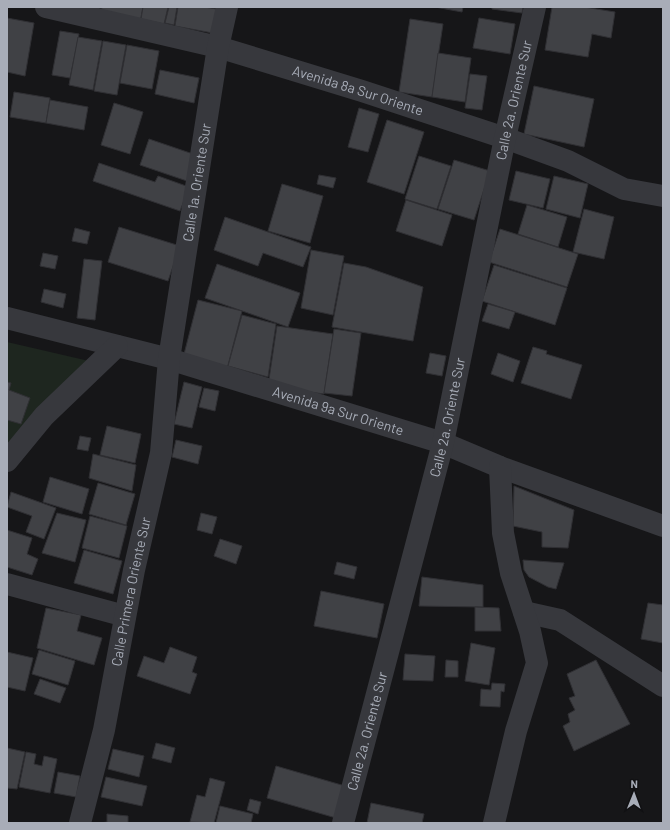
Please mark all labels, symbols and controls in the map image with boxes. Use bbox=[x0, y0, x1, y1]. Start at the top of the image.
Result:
street label: Calle 2a. Oriente Sur bbox=[492, 39, 535, 161]
street label: Avenida 8a Sur Oriente bbox=[290, 61, 426, 119]
street label: Calle 1a. Oriente Sur bbox=[179, 122, 214, 243]
street label: Calle 2a. Oriente Sur bbox=[425, 356, 468, 479]
street label: Avenida 9a Sur Oriente bbox=[271, 382, 406, 438]
street label: Calle Primera Oriente Sur bbox=[107, 515, 154, 667]
street label: Calle 2a. Oriente Sur bbox=[343, 670, 390, 792]
north arrow bbox=[614, 774, 654, 814]
text: N bbox=[630, 777, 638, 790]

